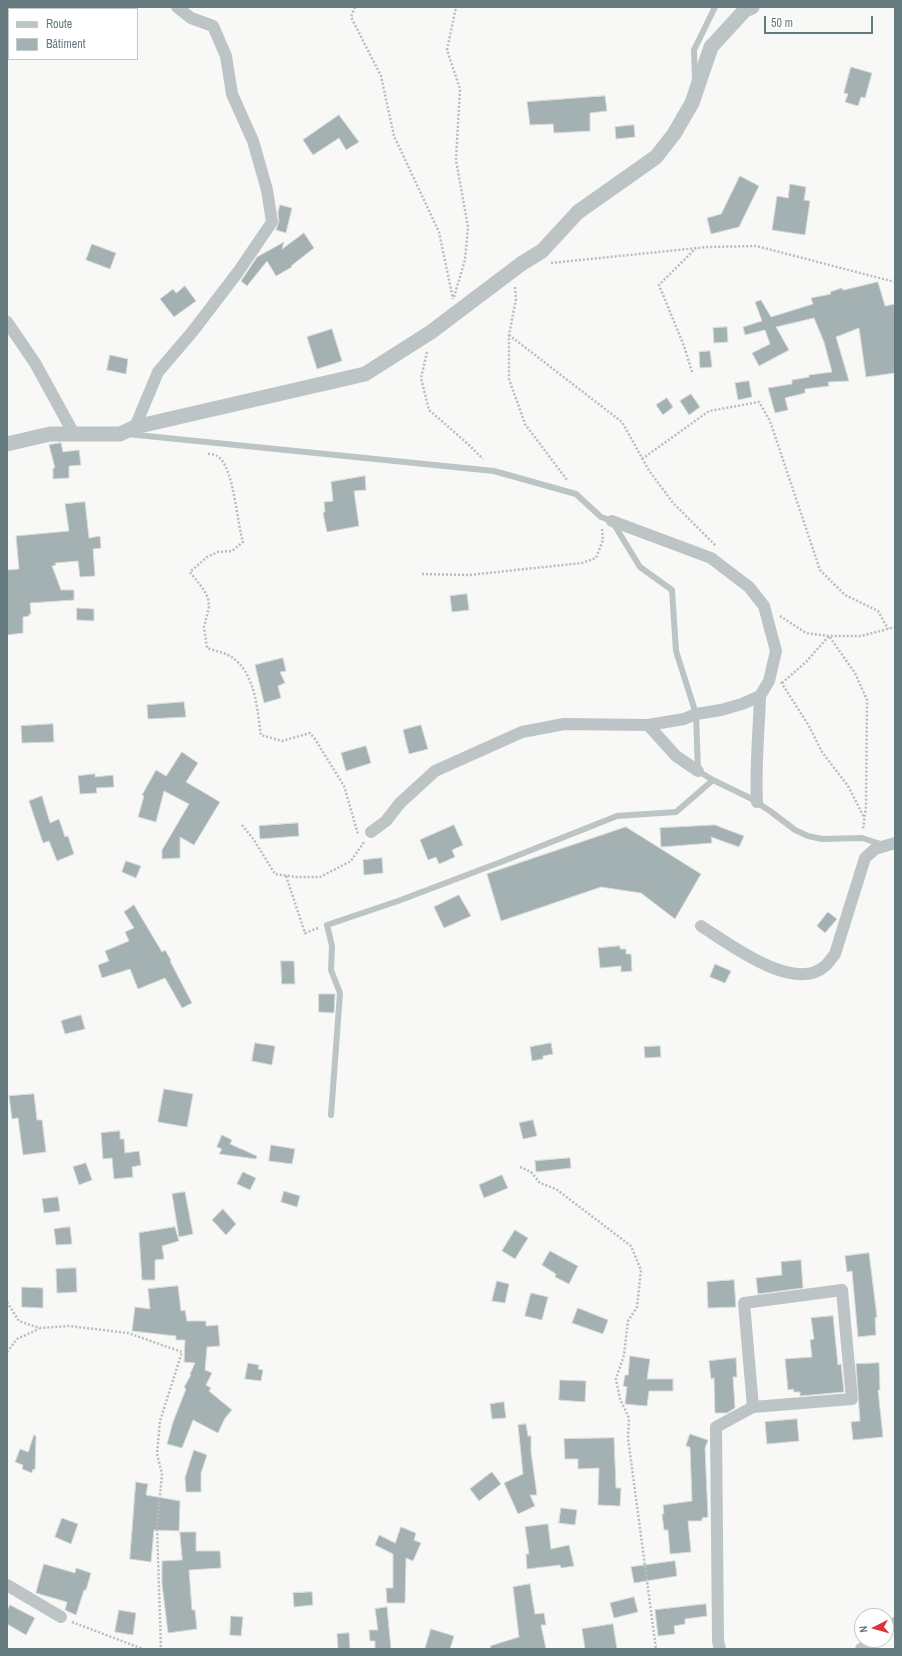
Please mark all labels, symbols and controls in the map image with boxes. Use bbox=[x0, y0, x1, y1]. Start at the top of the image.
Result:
legend bbox=[8, 8, 138, 60]
scale bar bbox=[766, 8, 875, 34]
text: 50 m bbox=[771, 15, 793, 31]
text: Route bbox=[46, 16, 72, 32]
text: Bâtiment bbox=[46, 36, 85, 52]
north arrow bbox=[854, 1608, 894, 1648]
text: N bbox=[856, 1625, 870, 1633]

